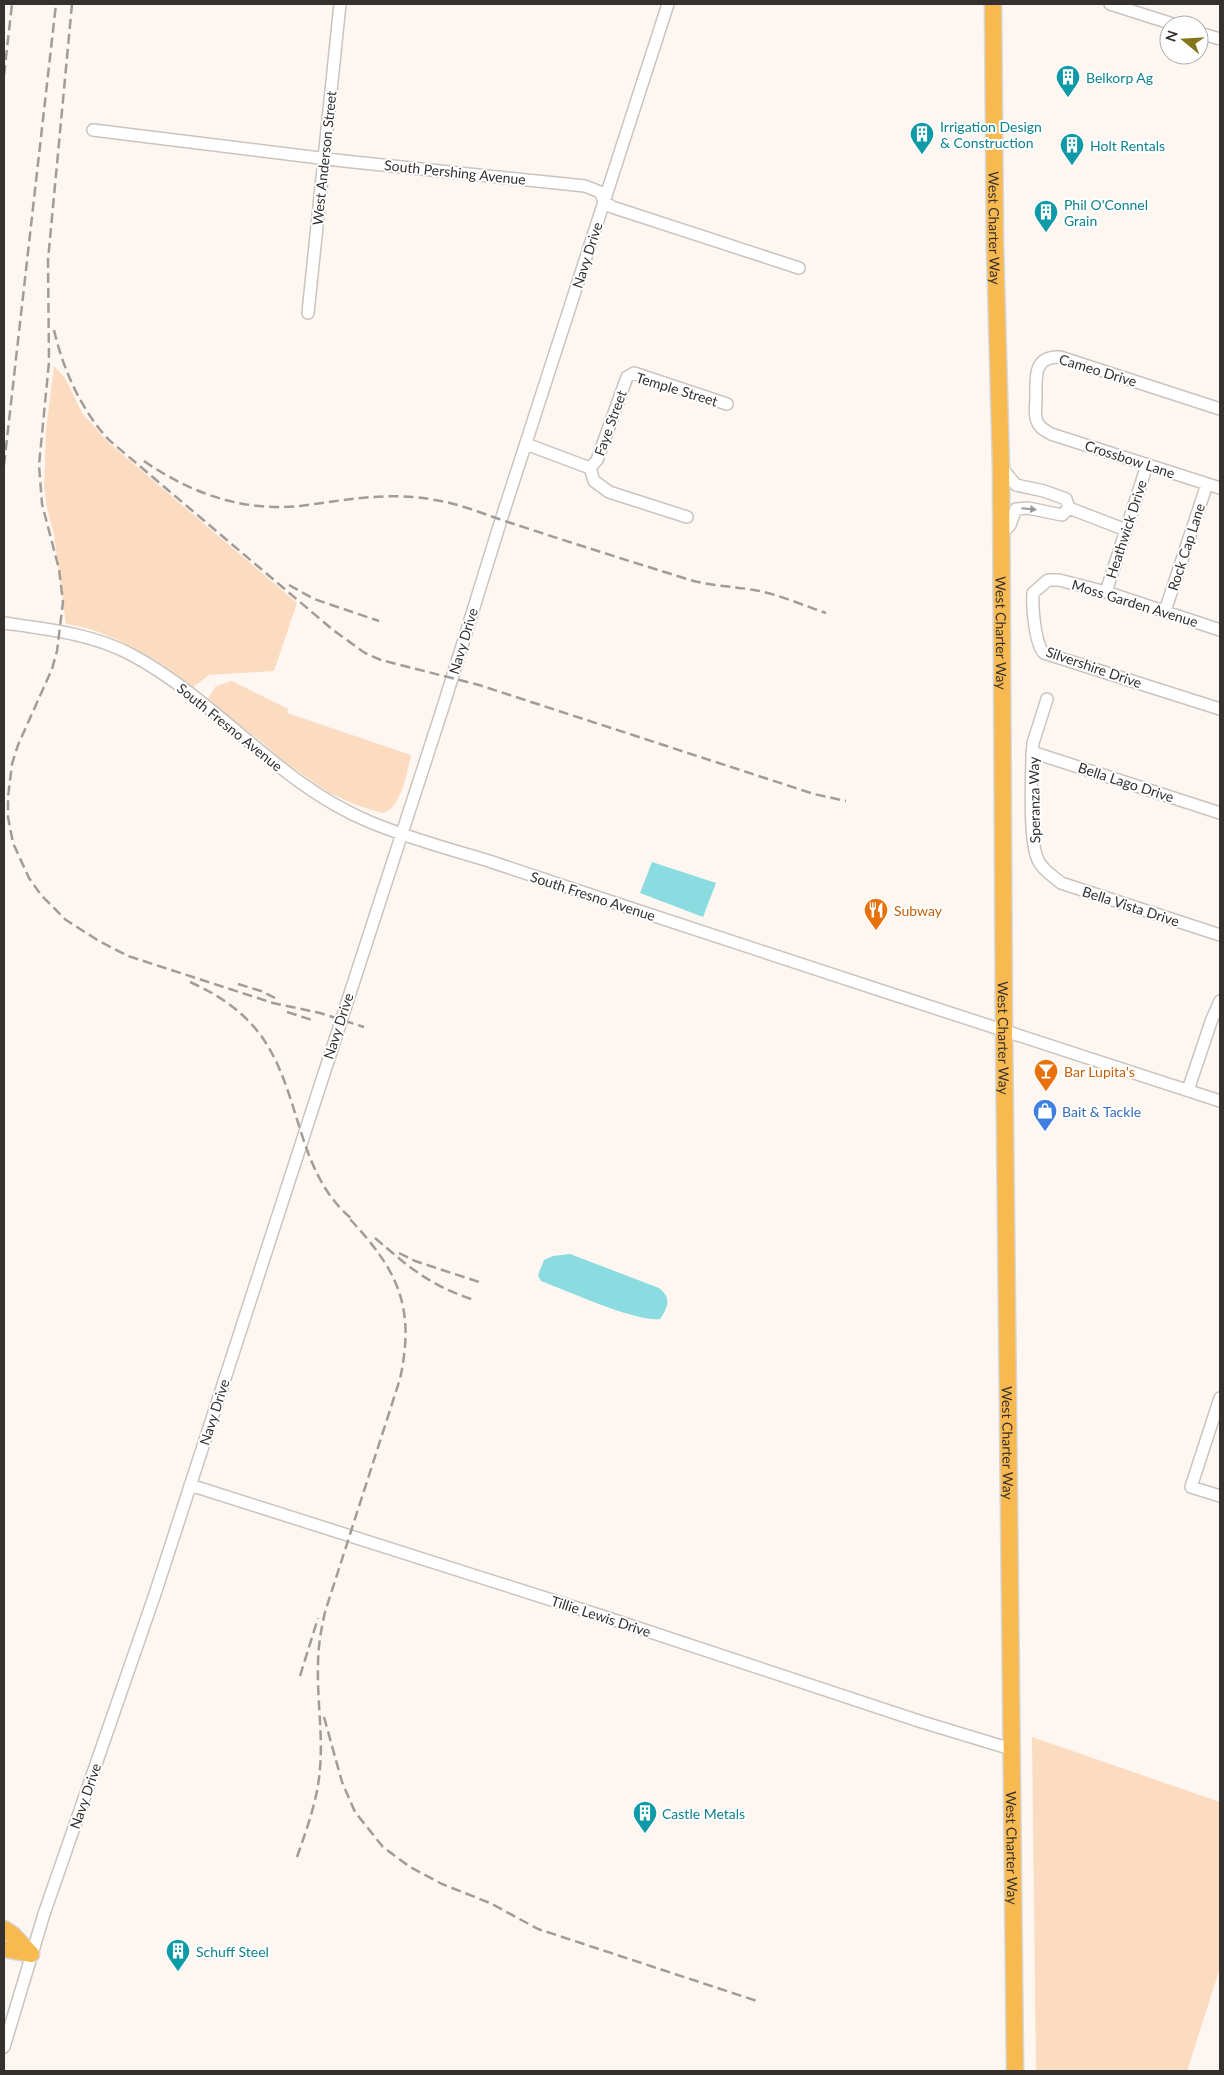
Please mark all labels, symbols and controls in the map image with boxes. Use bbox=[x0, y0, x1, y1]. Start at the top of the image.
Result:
north arrow bbox=[1159, 15, 1209, 65]
text: N bbox=[1161, 28, 1181, 44]
building icon: Belkorp Ag bbox=[1055, 64, 1081, 98]
place label: Belkorp Ag bbox=[1086, 69, 1153, 86]
street label: West Anderson Street bbox=[308, 90, 340, 226]
place label: Irrigation Design & Construction bbox=[940, 118, 1042, 151]
building icon: Irrigation Design & Construction bbox=[909, 121, 935, 155]
building icon: Holt Rentals bbox=[1059, 132, 1085, 166]
place label: Holt Rentals bbox=[1090, 137, 1165, 154]
street label: South Pershing Avenue bbox=[384, 156, 526, 188]
street label: West Charter Way bbox=[986, 171, 1005, 286]
place label: Phil O'Connel Grain bbox=[1064, 196, 1148, 229]
building icon: Phil O'Connel Grain bbox=[1033, 199, 1059, 233]
street label: Navy Drive bbox=[568, 220, 606, 290]
street label: Cameo Drive bbox=[1057, 350, 1139, 390]
street label: Temple Street bbox=[634, 369, 720, 409]
street label: Faye Street bbox=[590, 388, 630, 458]
street label: Crossbow Lane bbox=[1083, 436, 1177, 482]
street label: Heathwick Drive bbox=[1102, 478, 1150, 580]
street label: Rock Cap Lane bbox=[1164, 501, 1208, 593]
one-way arrow bbox=[1022, 505, 1038, 513]
street label: West Charter Way bbox=[993, 576, 1011, 690]
street label: Moss Garden Avenue bbox=[1070, 576, 1200, 630]
street label: Navy Drive bbox=[445, 606, 481, 676]
street label: Silvershire Drive bbox=[1044, 643, 1144, 691]
street label: South Fresno Avenue bbox=[174, 679, 286, 775]
street label: Speranza Way bbox=[1025, 756, 1043, 844]
street label: Bella Lago Drive bbox=[1076, 759, 1176, 805]
street label: South Fresno Avenue bbox=[528, 868, 658, 924]
street label: Bella Vista Drive bbox=[1080, 882, 1182, 930]
restaurant icon: Subway bbox=[863, 897, 889, 931]
place label: Subway bbox=[894, 902, 943, 919]
street label: West Charter Way bbox=[995, 981, 1013, 1095]
street label: Navy Drive bbox=[319, 991, 357, 1061]
bar icon: Bar Lupita's bbox=[1033, 1058, 1059, 1092]
place label: Bar Lupita's bbox=[1064, 1063, 1135, 1080]
shop icon: Bait & Tackle bbox=[1032, 1098, 1058, 1132]
place label: Bait & Tackle bbox=[1062, 1103, 1141, 1120]
street label: Navy Drive bbox=[195, 1377, 233, 1447]
street label: West Charter Way bbox=[999, 1386, 1017, 1500]
street label: Tillie Lewis Drive bbox=[549, 1592, 653, 1640]
street label: Navy Drive bbox=[66, 1761, 104, 1831]
street label: West Charter Way bbox=[1004, 1791, 1022, 1905]
building icon: Castle Metals bbox=[632, 1800, 658, 1834]
place label: Castle Metals bbox=[662, 1805, 745, 1822]
building icon: Schuff Steel bbox=[165, 1938, 191, 1972]
place label: Schuff Steel bbox=[196, 1943, 269, 1960]

